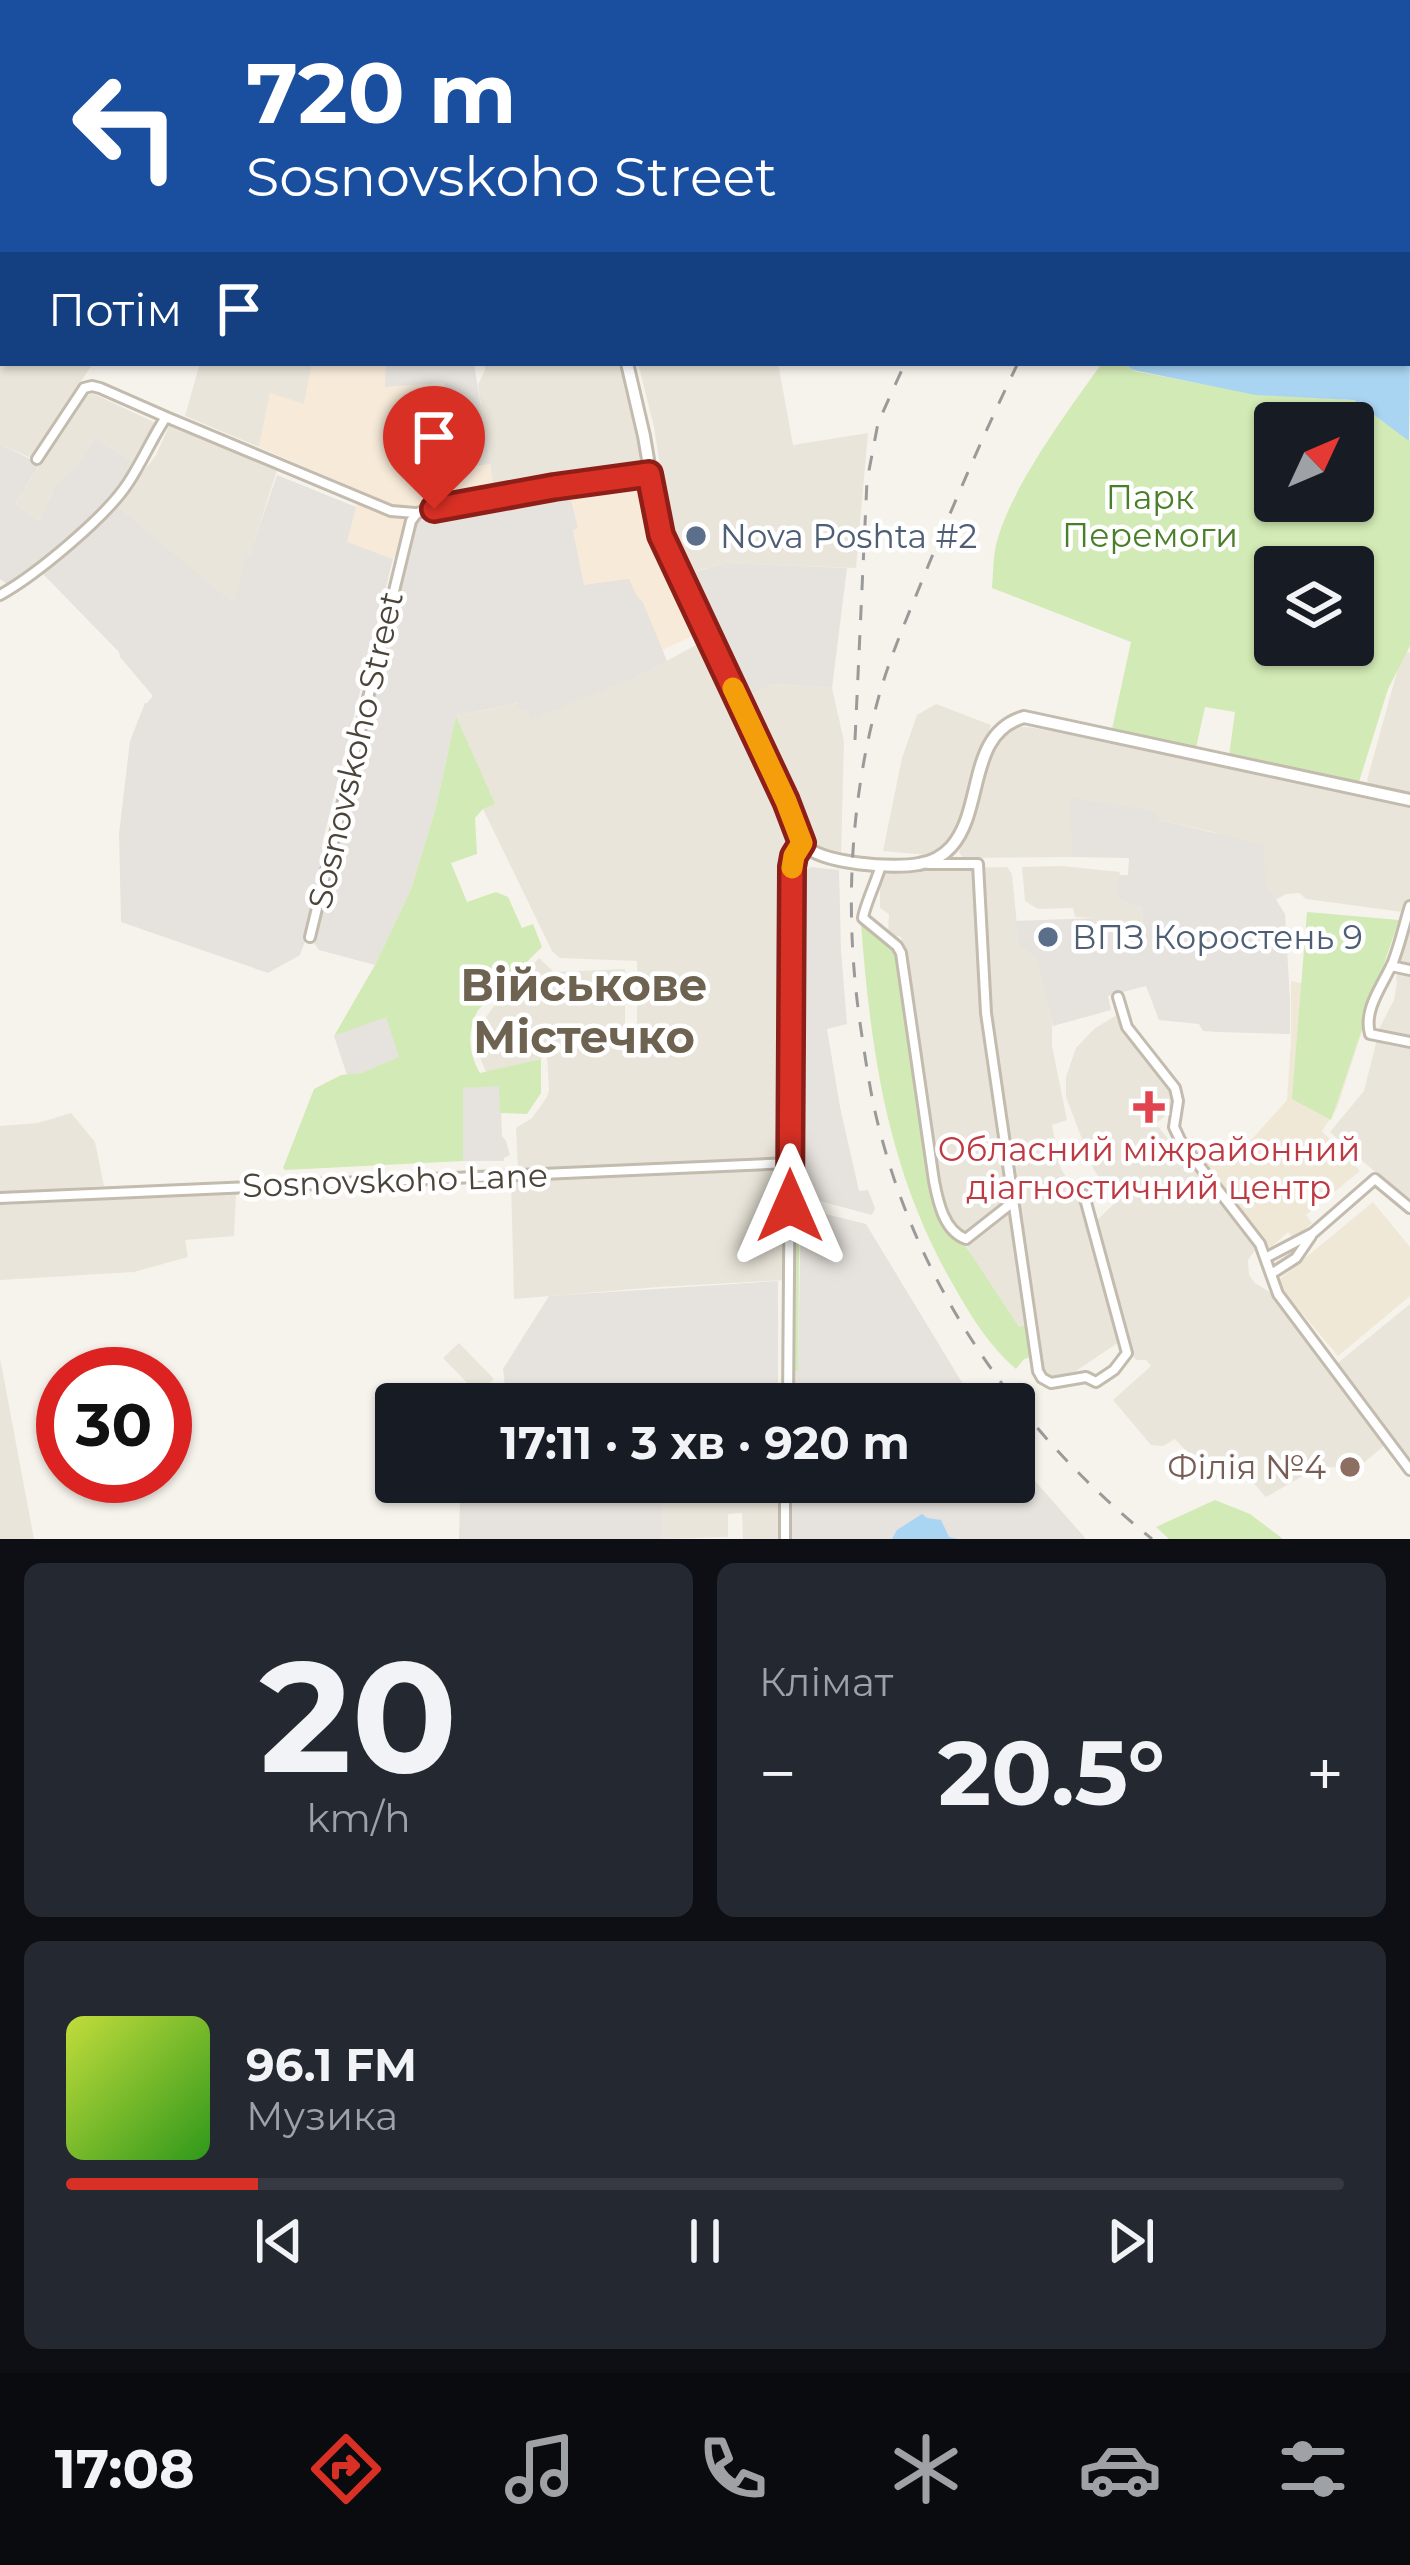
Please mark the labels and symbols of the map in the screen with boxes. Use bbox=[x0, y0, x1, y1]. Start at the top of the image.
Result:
pin bbox=[383, 386, 485, 509]
north arrow bbox=[1254, 402, 1374, 522]
park label: Парк Перемоги bbox=[1062, 477, 1238, 555]
place label: Nova Poshta #2 bbox=[720, 516, 977, 556]
marker: Nova Poshta #2 bbox=[683, 523, 709, 549]
street label: Sosnovskoho Street bbox=[299, 587, 411, 913]
place label: ВПЗ Коростень 9 bbox=[1072, 917, 1363, 957]
marker: ВПЗ Коростень 9 bbox=[1035, 924, 1061, 950]
district label: Військове Містечко bbox=[460, 957, 708, 1064]
marker: Обласний міжрайонний діагностичний центр bbox=[1133, 1091, 1165, 1123]
place label: Обласний міжрайонний діагностичний центр bbox=[938, 1129, 1360, 1207]
position arrow bbox=[727, 1143, 853, 1269]
street label: Sosnovskoho Lane bbox=[241, 1155, 549, 1205]
speed limit sign: 30 bbox=[36, 1347, 192, 1503]
place label: Філія №4 bbox=[1167, 1447, 1326, 1487]
marker: Філія №4 bbox=[1337, 1454, 1363, 1480]

